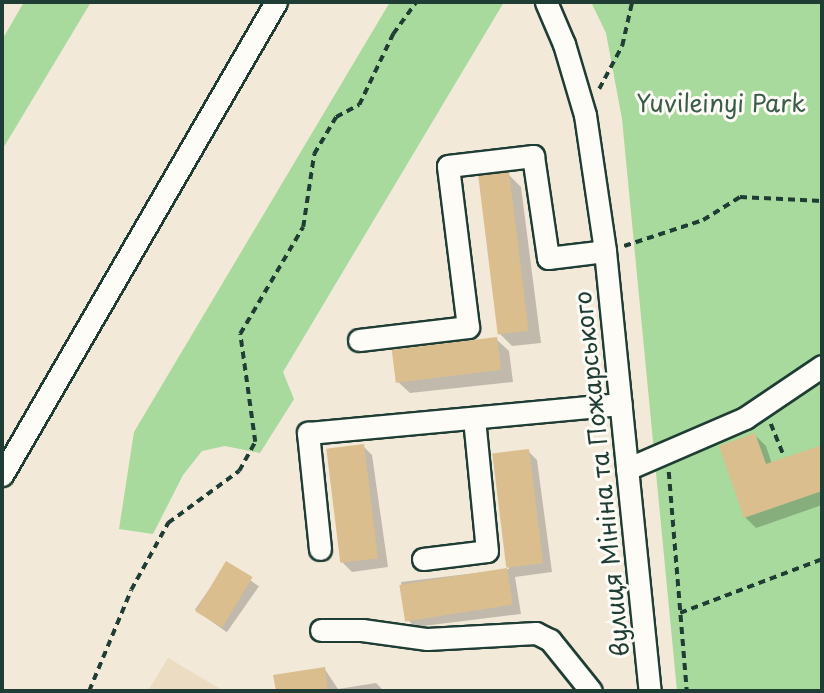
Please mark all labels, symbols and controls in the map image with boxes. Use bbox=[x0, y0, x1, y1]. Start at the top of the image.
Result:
park label: Yuvileinyi Park bbox=[636, 89, 806, 117]
street label: вулиця Мініна та Пожарського bbox=[567, 289, 635, 659]

